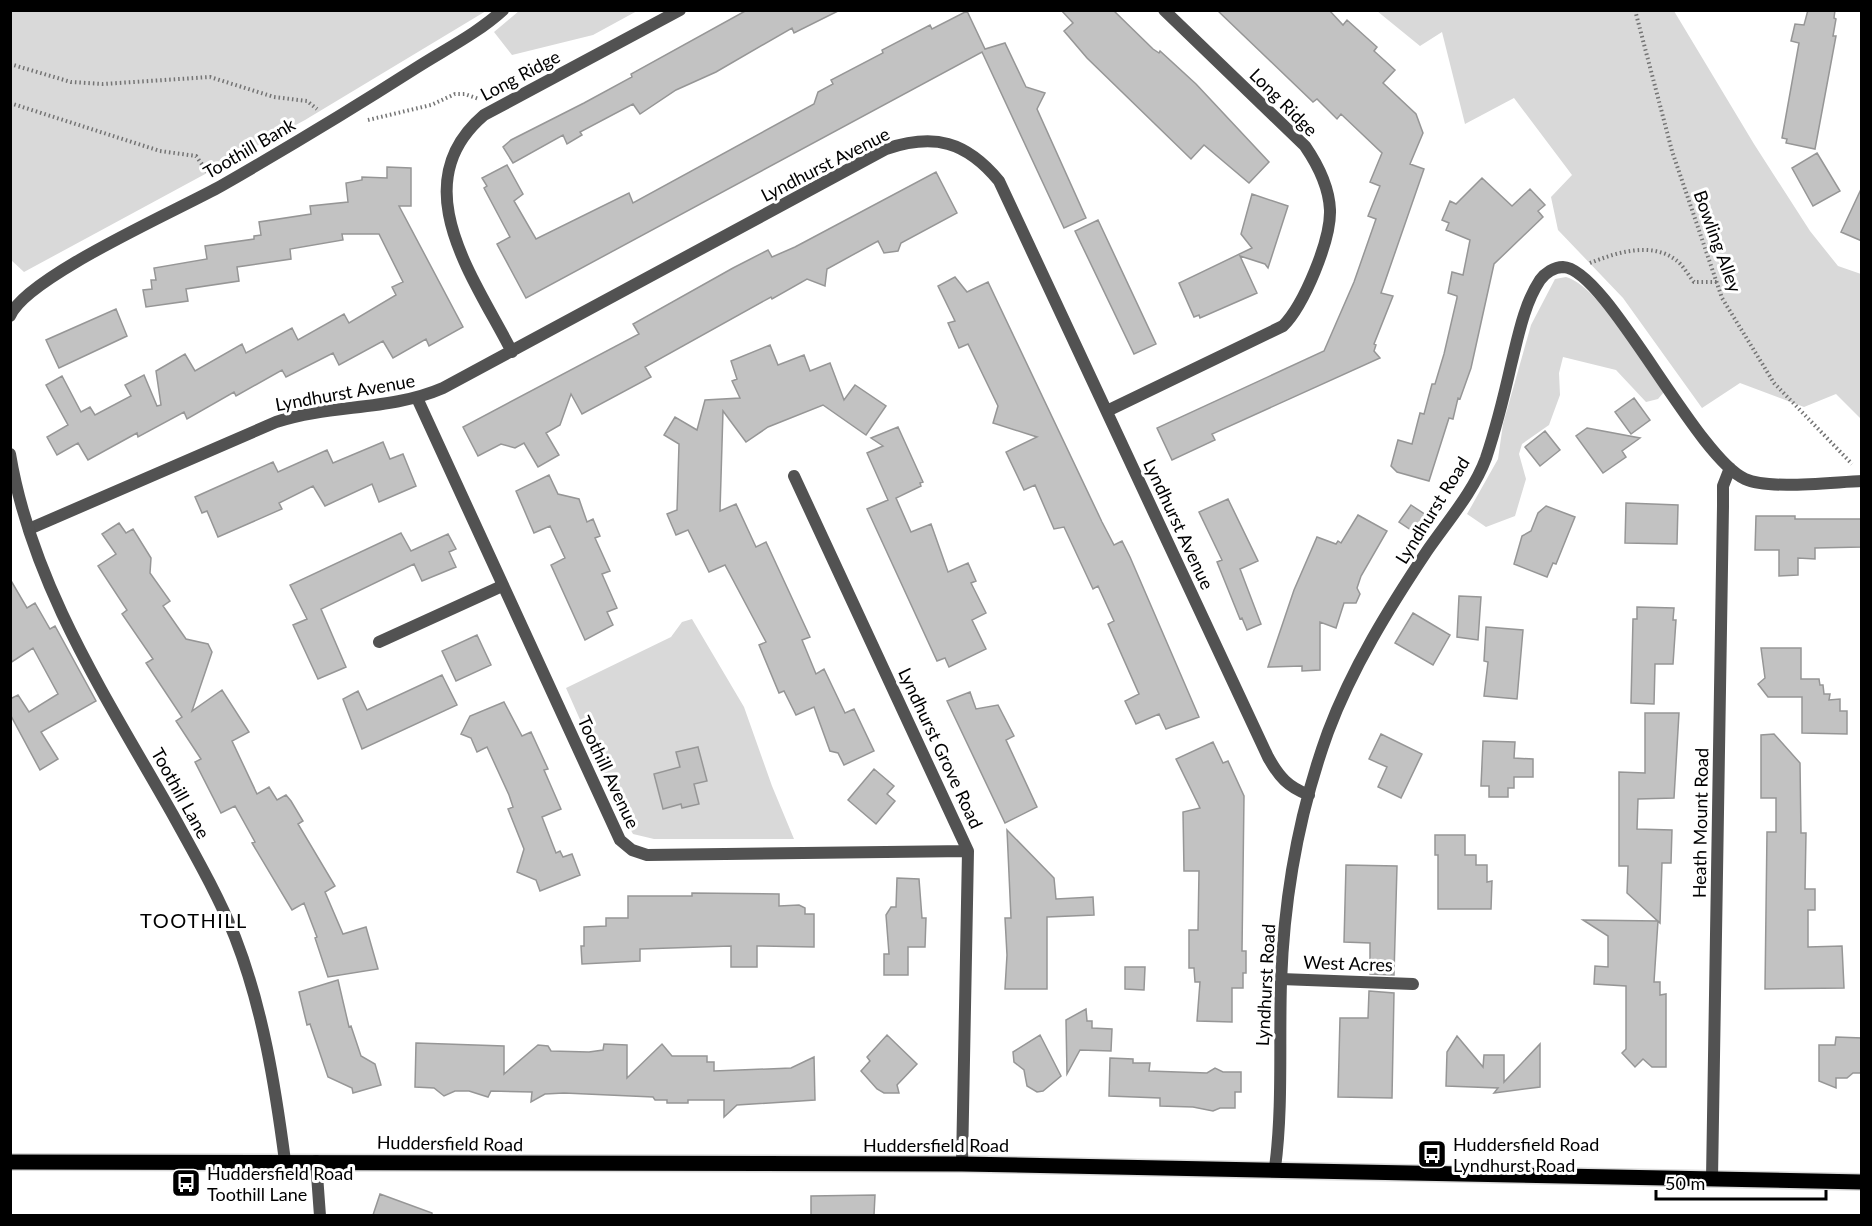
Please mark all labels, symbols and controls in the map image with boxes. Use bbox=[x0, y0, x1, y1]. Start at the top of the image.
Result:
street label: Long Ridge bbox=[476, 45, 564, 105]
street label: Long Ridge bbox=[1245, 63, 1323, 141]
street label: Toothill Bank bbox=[199, 112, 300, 183]
street label: Lyndhurst Avenue bbox=[757, 122, 893, 206]
street label: Bowling Alley bbox=[1689, 187, 1747, 296]
street label: Lyndhurst Avenue bbox=[273, 369, 417, 415]
street label: Lyndhurst Road bbox=[1390, 452, 1474, 568]
street label: Lyndhurst Avenue bbox=[1139, 455, 1219, 593]
street label: Lyndhurst Grove Road bbox=[894, 664, 988, 832]
street label: Toothill Avenue bbox=[573, 712, 645, 832]
street label: Toothill Lane bbox=[147, 744, 215, 842]
street label: Heath Mount Road bbox=[1688, 748, 1712, 898]
district label: TOOTHILL bbox=[140, 908, 248, 932]
street label: Lyndhurst Road bbox=[1251, 923, 1279, 1047]
street label: West Acres bbox=[1303, 950, 1393, 976]
street label: Huddersfield Road bbox=[377, 1131, 523, 1155]
place label: Huddersfield Road Lyndhurst Road bbox=[1453, 1133, 1599, 1176]
street label: Huddersfield Road bbox=[863, 1134, 1009, 1156]
bus stop icon: Huddersfield Road Lyndhurst Road bbox=[1416, 1138, 1448, 1170]
place label: Huddersfield Road Toothill Lane bbox=[207, 1162, 353, 1205]
scale bar bbox=[1656, 1163, 1826, 1201]
bus stop icon: Huddersfield Road Toothill Lane bbox=[170, 1167, 202, 1199]
text: 50 m bbox=[1665, 1172, 1705, 1194]

